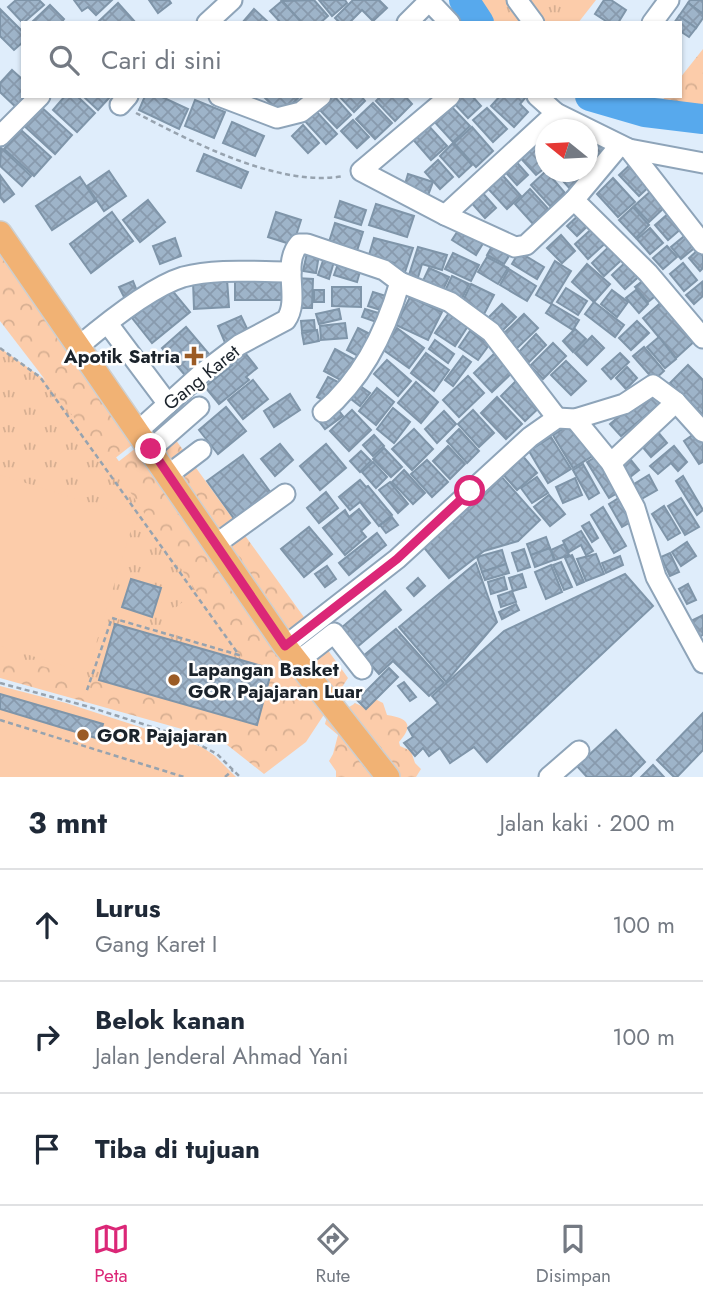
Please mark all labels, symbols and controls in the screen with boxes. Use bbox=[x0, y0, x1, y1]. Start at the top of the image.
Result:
search box bbox=[21, 21, 682, 98]
icon: search bbox=[45, 41, 83, 79]
text: Cari di sini bbox=[101, 41, 222, 79]
north arrow bbox=[535, 119, 598, 182]
street label: Gang Karet bbox=[158, 338, 245, 416]
place label: Apotik Satria bbox=[63, 343, 180, 370]
marker: Apotik Satria bbox=[186, 348, 202, 364]
route end bbox=[135, 433, 166, 464]
route start bbox=[454, 475, 485, 506]
place label: Lapangan Basket GOR Pajajaran Luar bbox=[188, 656, 363, 705]
marker: Lapangan Basket GOR Pajajaran Luar bbox=[166, 672, 182, 688]
place label: GOR Pajajaran bbox=[97, 722, 227, 749]
marker: GOR Pajajaran bbox=[75, 727, 91, 743]
text: 3 mnt bbox=[28, 801, 107, 844]
text: Jalan kaki · 200 m bbox=[500, 806, 675, 840]
text: Lurus bbox=[95, 889, 161, 927]
icon: ahead bbox=[28, 906, 66, 944]
text: 100 m bbox=[612, 908, 675, 942]
text: Gang Karet I bbox=[95, 927, 217, 961]
text: Belok kanan bbox=[95, 1001, 245, 1039]
icon: right bbox=[28, 1018, 66, 1056]
text: 100 m bbox=[612, 1020, 675, 1054]
text: Jalan Jenderal Ahmad Yani bbox=[95, 1039, 348, 1073]
icon: arrive bbox=[28, 1130, 66, 1168]
text: Tiba di tujuan bbox=[95, 1130, 260, 1168]
tab: Peta bbox=[92, 1220, 130, 1289]
tab: Rute bbox=[314, 1220, 352, 1289]
tab: Disimpan bbox=[536, 1220, 611, 1289]

